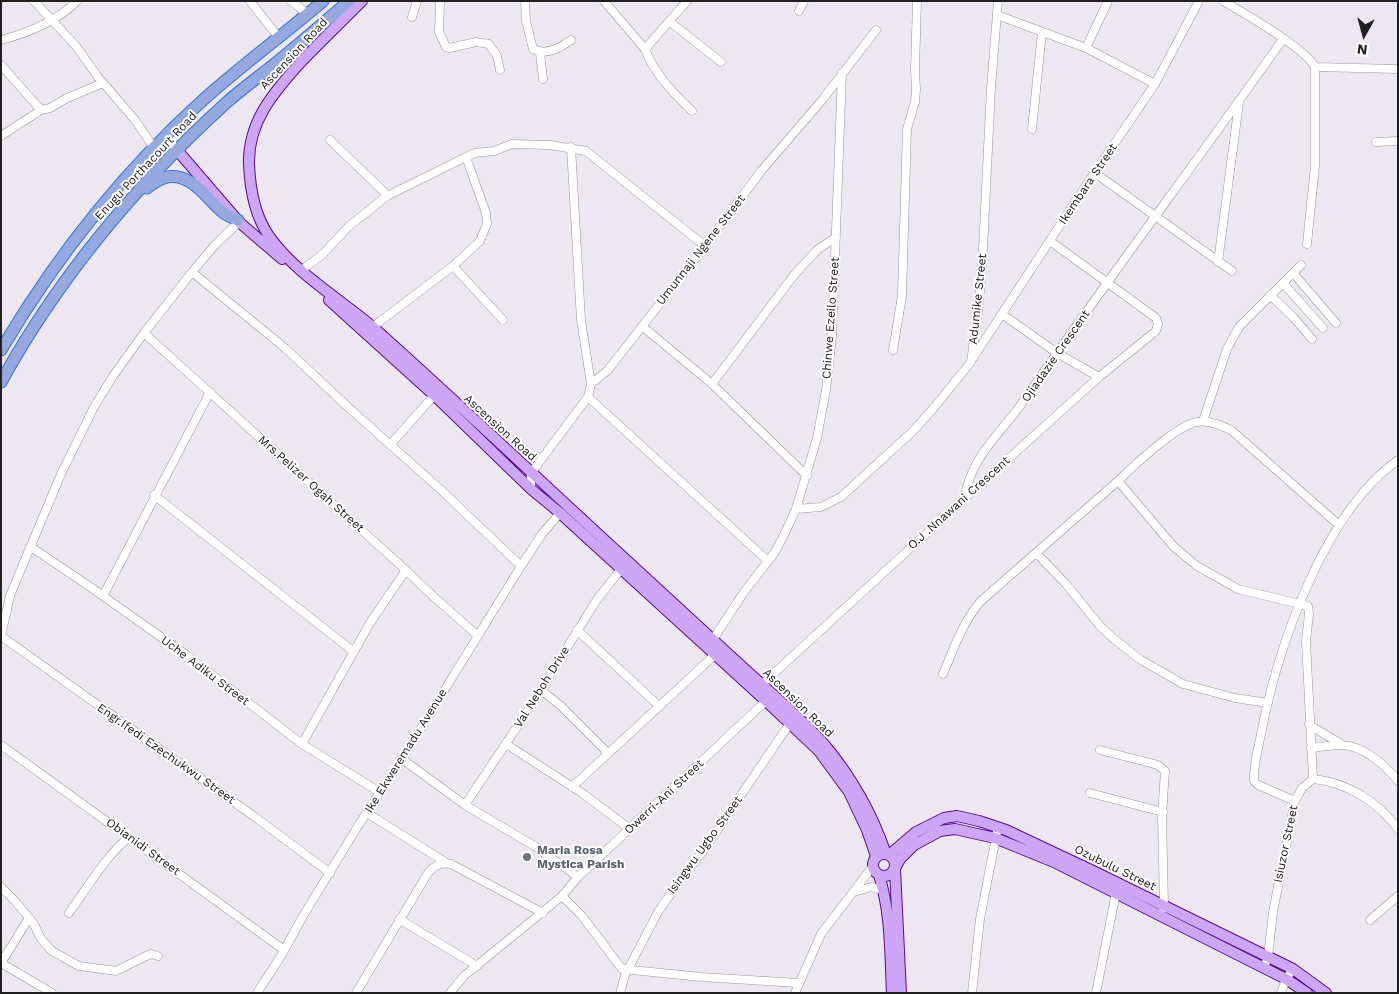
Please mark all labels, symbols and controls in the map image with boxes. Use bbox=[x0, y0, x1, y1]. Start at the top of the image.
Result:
north arrow bbox=[1339, 10, 1389, 60]
street label: Ascension Road bbox=[257, 15, 331, 93]
text: N bbox=[1356, 41, 1368, 58]
street label: Enugu Porthacourt Road bbox=[92, 109, 200, 223]
street label: Ikembara Street bbox=[1056, 141, 1120, 227]
street label: Umunnaji Ngene Street bbox=[653, 192, 749, 308]
street label: Adumike Street bbox=[966, 253, 990, 345]
street label: Chinwe Ezeilo Street bbox=[820, 257, 842, 379]
street label: Ojiadazie Crescent bbox=[1019, 307, 1093, 405]
street label: Ascension Road bbox=[461, 392, 539, 464]
street label: Mrs.Pelizer Ogah Street bbox=[255, 433, 367, 535]
street label: O.J .Nnawani Crescent bbox=[905, 453, 1013, 553]
street label: Uche Adiku Street bbox=[158, 633, 252, 709]
street label: Val Neboh Drive bbox=[511, 644, 573, 730]
street label: Ascension Road bbox=[760, 666, 836, 740]
street label: Ike Ekweremadu Avenue bbox=[362, 686, 450, 816]
street label: Engr.Ifedi Ezechukwu Street bbox=[94, 701, 238, 807]
street label: Owerri-Ani Street bbox=[621, 757, 707, 837]
street label: Isingwu Ugbo Street bbox=[665, 793, 745, 897]
street label: Isiuzor Street bbox=[1271, 804, 1301, 884]
street label: Obianidi Street bbox=[103, 815, 183, 879]
street label: Ozubulu Street bbox=[1072, 842, 1158, 894]
place label: Maria Rosa Mystica Parish bbox=[537, 843, 624, 871]
marker: Maria Rosa Mystica Parish bbox=[521, 851, 533, 863]

